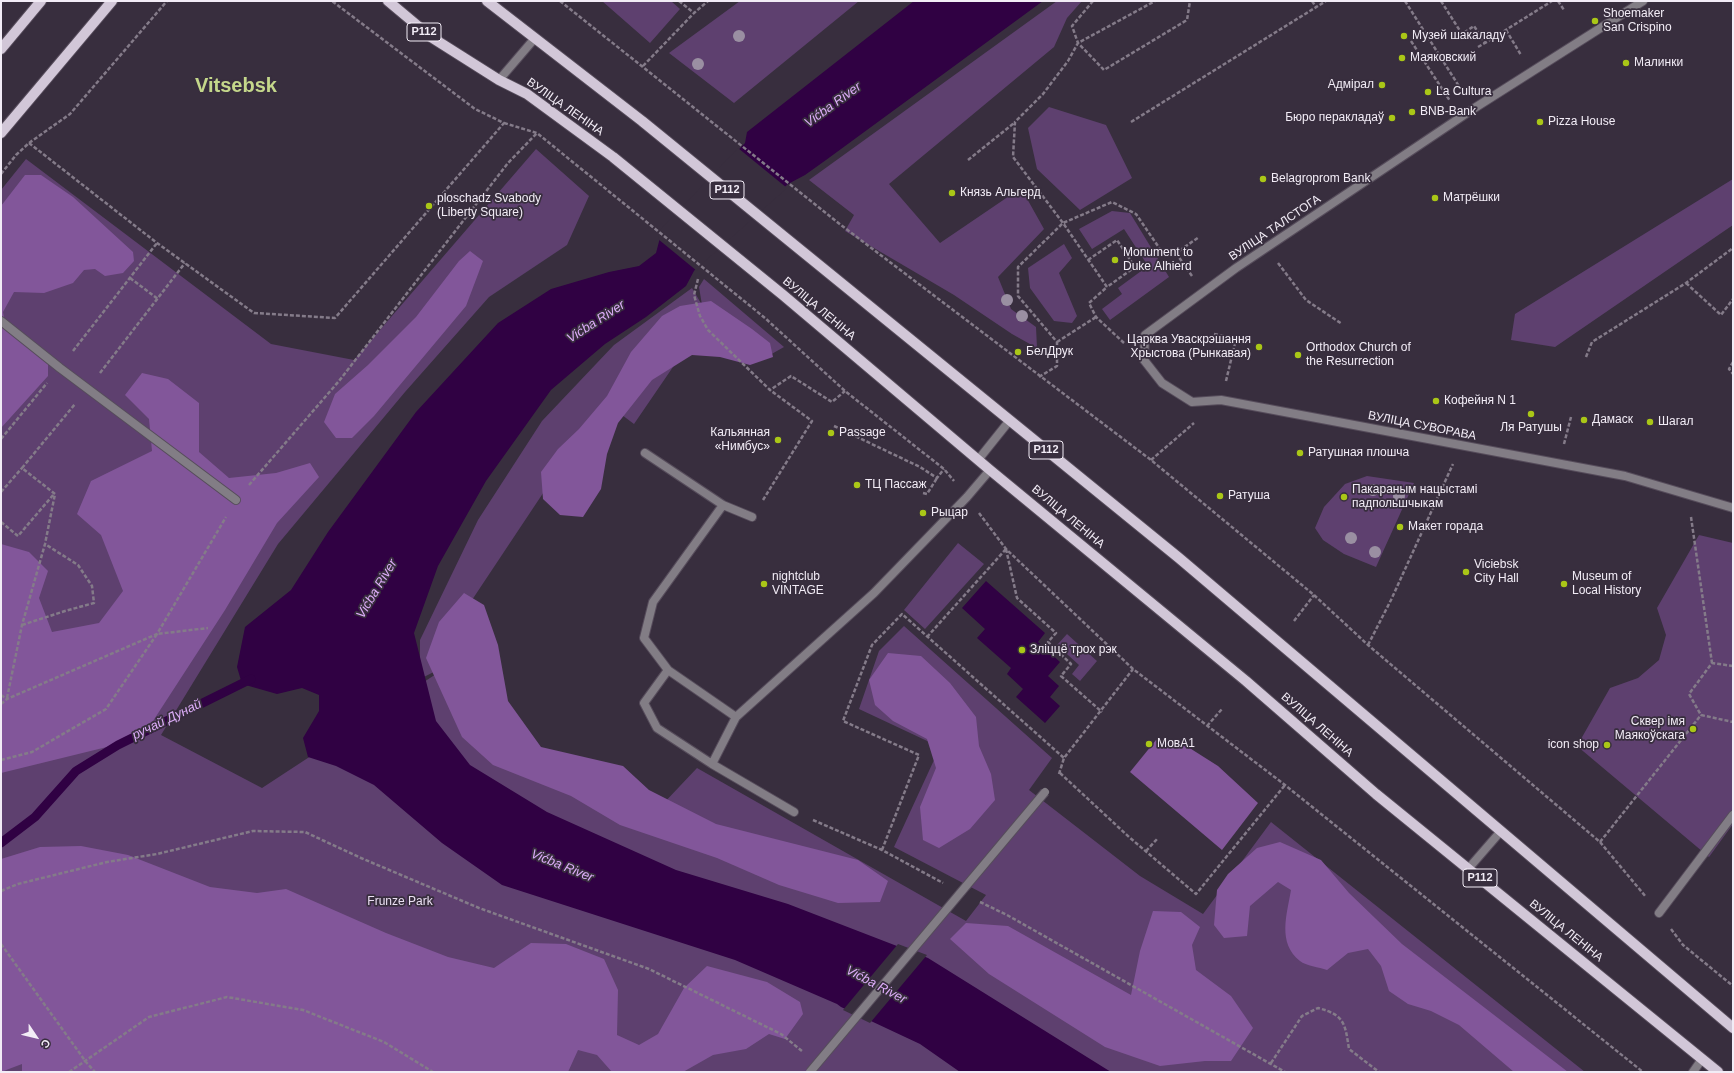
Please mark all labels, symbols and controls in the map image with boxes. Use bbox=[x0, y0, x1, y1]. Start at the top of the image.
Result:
place label: Shoemaker San Crispino bbox=[1603, 7, 1672, 35]
marker: Shoemaker San Crispino bbox=[1590, 16, 1600, 26]
road number: Р112 bbox=[407, 23, 441, 41]
place label: Музей шакаладу bbox=[1412, 29, 1505, 43]
marker: Музей шакаладу bbox=[1399, 31, 1409, 41]
place label: Маяковский bbox=[1410, 51, 1476, 65]
marker: Маяковский bbox=[1397, 53, 1407, 63]
place label: Малинки bbox=[1634, 56, 1683, 70]
marker: Малинки bbox=[1621, 58, 1631, 68]
district label: Vitsebsk bbox=[195, 74, 277, 98]
street label: ВУЛІЦА ЛЕНІНА bbox=[524, 75, 606, 139]
place label: Адмірал bbox=[1328, 78, 1374, 92]
water label: Vićba River bbox=[802, 79, 864, 131]
marker: Адмірал bbox=[1377, 80, 1387, 90]
place label: La Cultura bbox=[1436, 85, 1491, 99]
marker: La Cultura bbox=[1423, 87, 1433, 97]
place label: BNB-Bank bbox=[1420, 105, 1476, 119]
marker: BNB-Bank bbox=[1407, 107, 1417, 117]
place label: Бюро перакладаў bbox=[1285, 111, 1384, 125]
marker: Бюро перакладаў bbox=[1387, 113, 1397, 123]
place label: Pizza House bbox=[1548, 115, 1615, 129]
marker: Pizza House bbox=[1535, 117, 1545, 127]
place label: Belagroprom Bank bbox=[1271, 172, 1370, 186]
marker: Belagroprom Bank bbox=[1258, 174, 1268, 184]
road number: Р112 bbox=[710, 181, 744, 199]
place label: Князь Альгерд bbox=[960, 186, 1041, 200]
marker: Князь Альгерд bbox=[947, 188, 957, 198]
place label: Матрёшки bbox=[1443, 191, 1500, 205]
place label: ploschadz Svabody (Liberty Square) bbox=[437, 192, 541, 220]
street label: ВУЛІЦА ТАЛСТОГА bbox=[1226, 192, 1324, 264]
marker: Матрёшки bbox=[1430, 193, 1440, 203]
marker: ploschadz Svabody (Liberty Square) bbox=[424, 201, 434, 211]
place label: Monument to Duke Alhierd bbox=[1123, 246, 1193, 274]
marker: Monument to Duke Alhierd bbox=[1110, 255, 1120, 265]
street label: ВУЛІЦА ЛЕНІНА bbox=[780, 274, 858, 344]
water label: Vićba River bbox=[564, 297, 628, 347]
place label: Царква Уваскрэшання Хрыстова (Рынкавая) bbox=[1127, 333, 1251, 361]
place label: Orthodox Church of the Resurrection bbox=[1306, 341, 1411, 369]
marker: Царква Уваскрэшання Хрыстова (Рынкавая) bbox=[1254, 342, 1264, 352]
place label: БелДрук bbox=[1026, 345, 1073, 359]
marker: БелДрук bbox=[1013, 347, 1023, 357]
marker: Orthodox Church of the Resurrection bbox=[1293, 350, 1303, 360]
place label: Кофейня N 1 bbox=[1444, 394, 1516, 408]
marker: Кофейня N 1 bbox=[1431, 396, 1441, 406]
street label: ВУЛІЦА СУВОРАВА bbox=[1367, 408, 1477, 444]
marker: Ля Ратушы bbox=[1526, 409, 1536, 419]
place label: Дамаск bbox=[1592, 413, 1633, 427]
marker: Дамаск bbox=[1579, 415, 1589, 425]
place label: Шагал bbox=[1658, 415, 1693, 429]
marker: Шагал bbox=[1645, 417, 1655, 427]
place label: Ля Ратушы bbox=[1500, 421, 1562, 435]
place label: Кальянная «Нимбус» bbox=[710, 426, 770, 454]
place label: Passage bbox=[839, 426, 886, 440]
marker: Passage bbox=[826, 428, 836, 438]
marker: Кальянная «Нимбус» bbox=[773, 435, 783, 445]
road number: Р112 bbox=[1029, 441, 1063, 459]
place label: Ратушная плошча bbox=[1308, 446, 1409, 460]
marker: Ратушная плошча bbox=[1295, 448, 1305, 458]
place label: ТЦ Пассаж bbox=[865, 478, 927, 492]
marker: ТЦ Пассаж bbox=[852, 480, 862, 490]
street label: ВУЛІЦА ЛЕНІНА bbox=[1029, 482, 1107, 552]
place label: Пакараным нацыстамі падпольшчыкам bbox=[1352, 483, 1477, 511]
place label: Ратуша bbox=[1228, 489, 1270, 503]
marker: Ратуша bbox=[1215, 491, 1225, 501]
marker: Пакараным нацыстамі падпольшчыкам bbox=[1339, 492, 1349, 502]
place label: Рыцар bbox=[931, 506, 968, 520]
marker: Рыцар bbox=[918, 508, 928, 518]
place label: Макет горада bbox=[1408, 520, 1483, 534]
marker: Макет горада bbox=[1395, 522, 1405, 532]
water label: Vićba River bbox=[353, 557, 401, 621]
place label: Viciebsk City Hall bbox=[1474, 558, 1519, 586]
marker: Viciebsk City Hall bbox=[1461, 567, 1471, 577]
place label: nightclub VINTAGE bbox=[772, 570, 824, 598]
place label: Museum of Local History bbox=[1572, 570, 1641, 598]
marker: nightclub VINTAGE bbox=[759, 579, 769, 589]
marker: Museum of Local History bbox=[1559, 579, 1569, 589]
place label: Зліццё трох рэк bbox=[1030, 643, 1117, 657]
marker: Зліццё трох рэк bbox=[1017, 645, 1027, 655]
street label: ВУЛІЦА ЛЕНІНА bbox=[1278, 690, 1356, 760]
water label: ручай Дунай bbox=[130, 696, 204, 744]
place label: Сквер імя Маякоўскага bbox=[1615, 715, 1685, 743]
marker: Сквер імя Маякоўскага bbox=[1688, 724, 1698, 734]
place label: МовА1 bbox=[1157, 737, 1195, 751]
place label: icon shop bbox=[1548, 738, 1599, 752]
marker: МовА1 bbox=[1144, 739, 1154, 749]
marker: icon shop bbox=[1602, 740, 1612, 750]
water label: Vićba River bbox=[528, 846, 596, 886]
road number: Р112 bbox=[1463, 869, 1497, 887]
park label: Frunze Park bbox=[367, 895, 433, 909]
street label: ВУЛІЦА ЛЕНІНА bbox=[1526, 897, 1606, 965]
water label: Vićba River bbox=[843, 963, 909, 1007]
north arrow bbox=[16, 1017, 56, 1057]
text: С bbox=[39, 1037, 53, 1051]

